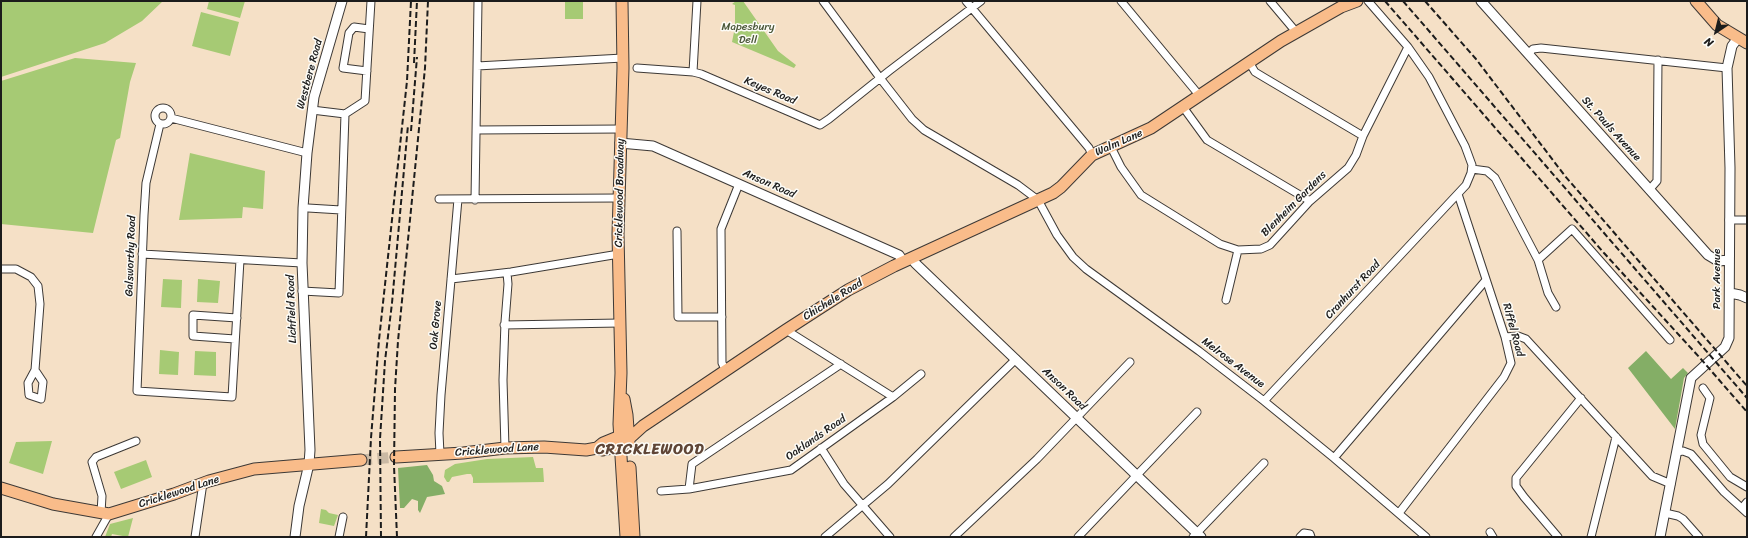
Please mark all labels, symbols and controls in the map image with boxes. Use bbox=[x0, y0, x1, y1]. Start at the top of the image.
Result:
north arrow bbox=[1696, 12, 1736, 52]
park label: Mapesbury Dell bbox=[721, 20, 775, 46]
text: N bbox=[1700, 32, 1717, 52]
street label: Westbere Road bbox=[294, 38, 326, 110]
street label: Keyes Road bbox=[742, 74, 798, 108]
street label: St. Pauls Avenue bbox=[1579, 94, 1643, 164]
street label: Walm Lane bbox=[1093, 127, 1145, 159]
street label: Cricklewood Broadway bbox=[612, 138, 628, 248]
street label: Anson Road bbox=[741, 167, 797, 201]
street label: Blenheim Gardens bbox=[1259, 169, 1329, 239]
street label: Galsworthy Road bbox=[123, 215, 139, 297]
street label: Park Avenue bbox=[1710, 249, 1724, 309]
street label: Cranhurst Road bbox=[1323, 258, 1383, 322]
street label: Lichfield Road bbox=[284, 275, 300, 343]
street label: Chichele Road bbox=[801, 277, 865, 323]
street label: Oak Grove bbox=[427, 300, 445, 350]
street label: Riffel Road bbox=[1500, 302, 1526, 358]
street label: Melrose Avenue bbox=[1199, 335, 1267, 391]
street label: Anson Road bbox=[1039, 365, 1089, 413]
street label: Oaklands Road bbox=[783, 412, 849, 464]
street label: Cricklewood Lane bbox=[455, 440, 539, 460]
district label: CRICKLEWOOD bbox=[595, 441, 705, 459]
street label: Cricklewood Lane bbox=[137, 473, 221, 511]

